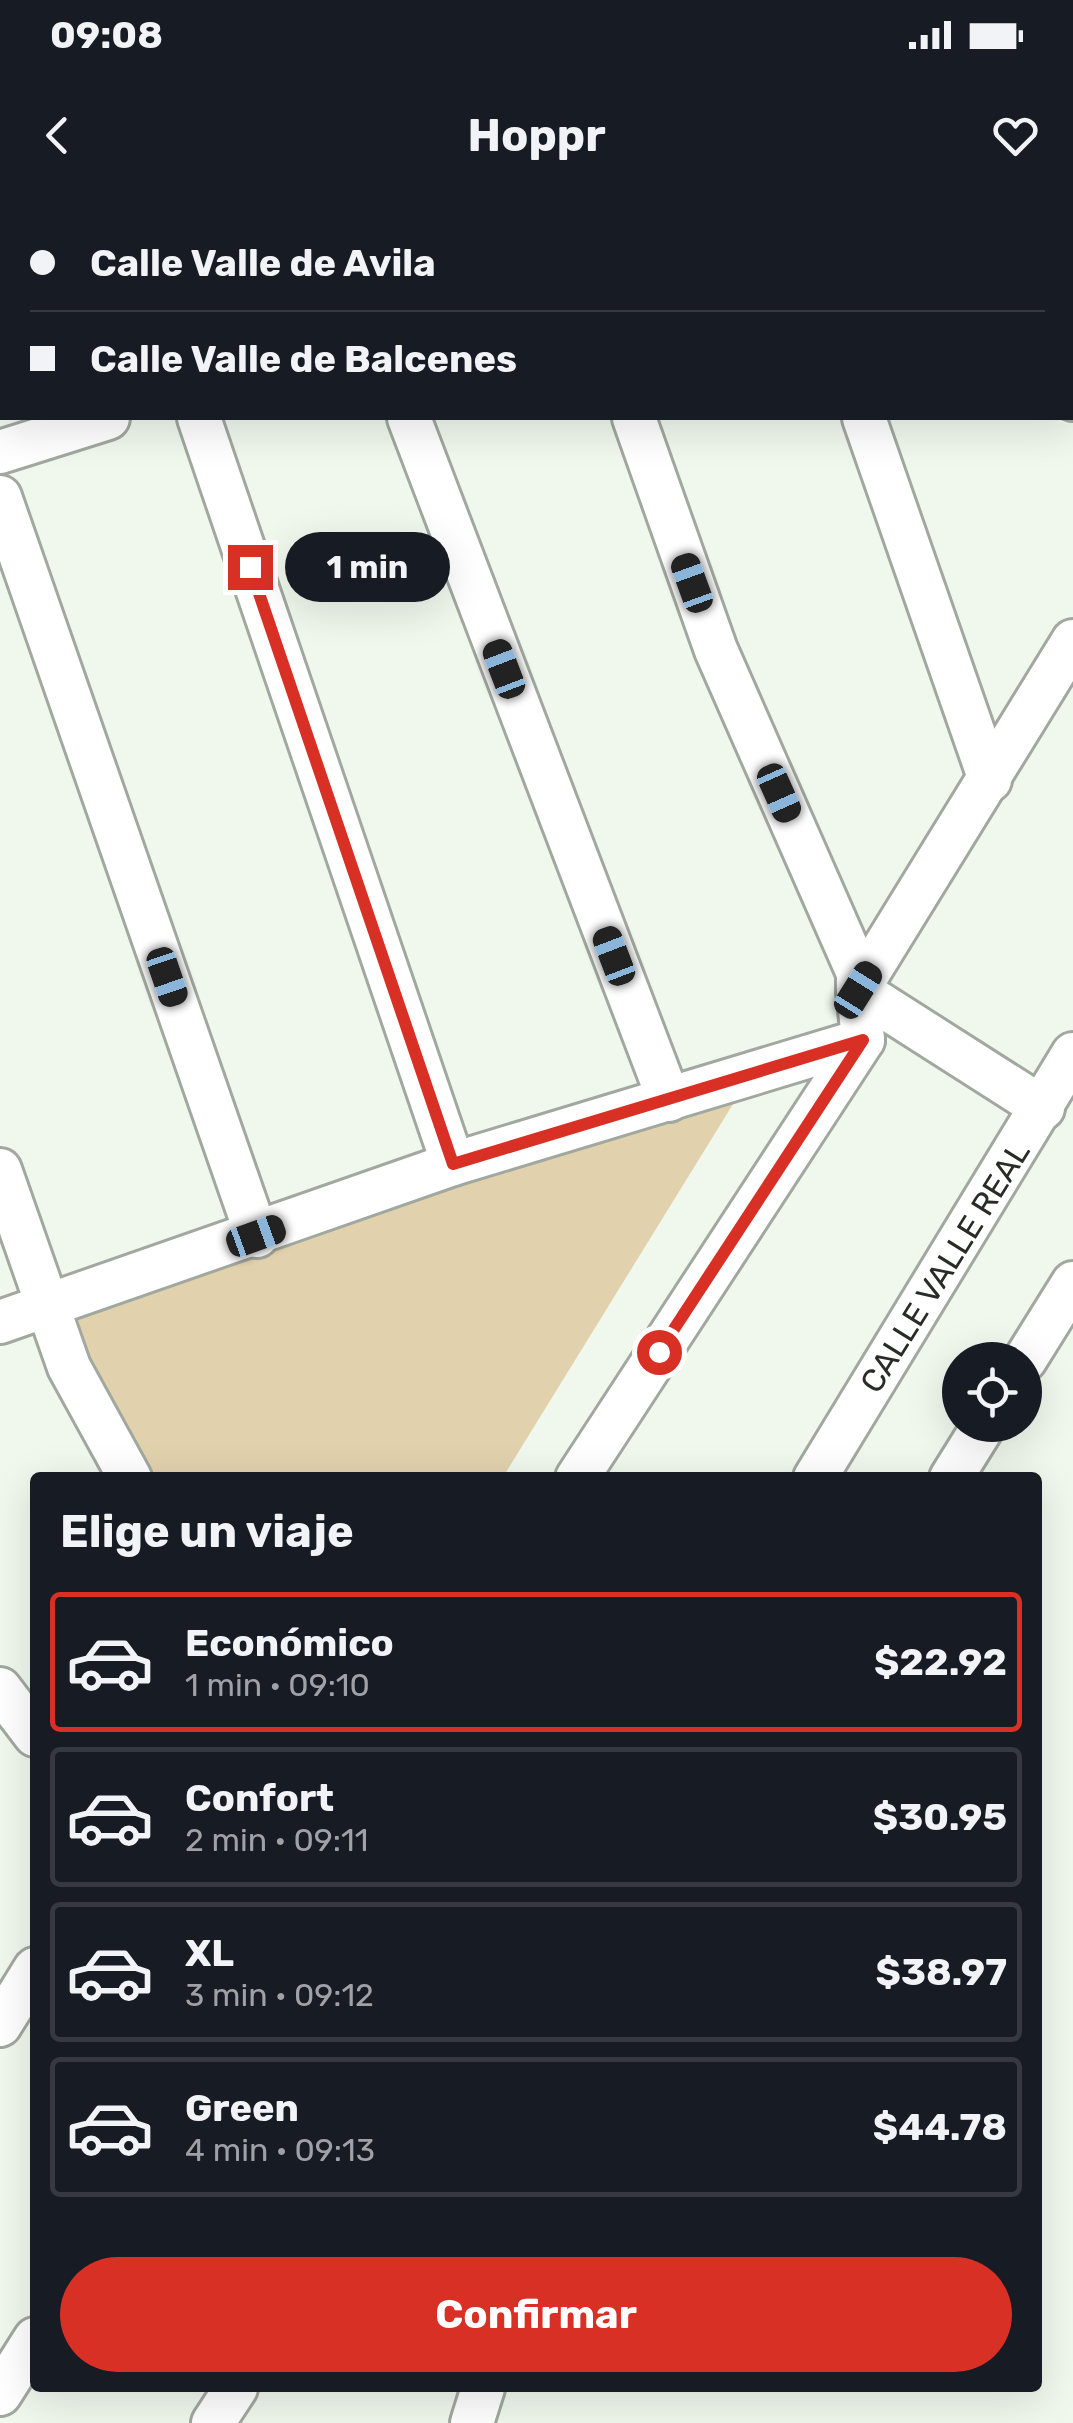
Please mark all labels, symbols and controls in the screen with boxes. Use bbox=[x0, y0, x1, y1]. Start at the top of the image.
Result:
text: 09:08 bbox=[50, 12, 163, 58]
icon: back bbox=[30, 108, 85, 163]
icon: heart bbox=[988, 108, 1043, 163]
text: Hoppr bbox=[467, 109, 606, 162]
text: Calle Valle de Avila bbox=[90, 240, 436, 286]
text: Calle Valle de Balcenes bbox=[90, 336, 517, 382]
callout: 1 min bbox=[285, 532, 450, 602]
route end bbox=[228, 545, 273, 590]
text: 1 min bbox=[327, 548, 408, 586]
car bbox=[668, 550, 716, 616]
car bbox=[479, 636, 529, 702]
car bbox=[753, 759, 805, 827]
car bbox=[589, 923, 639, 989]
car bbox=[143, 944, 191, 1010]
car bbox=[829, 957, 887, 1023]
street label: CALLE VALLE REAL bbox=[852, 1134, 1038, 1400]
car bbox=[223, 1212, 289, 1260]
route start bbox=[637, 1330, 682, 1375]
map controls bbox=[942, 1342, 1042, 1442]
button: locate bbox=[942, 1342, 1042, 1442]
text: Elige un viaje bbox=[60, 1505, 354, 1558]
icon: car bbox=[65, 1617, 155, 1707]
text: Económico bbox=[185, 1620, 394, 1666]
text: $22.92 bbox=[874, 1639, 1007, 1685]
text: 1 min · 09:10 bbox=[185, 1666, 370, 1704]
icon: car bbox=[65, 1772, 155, 1862]
text: Confort bbox=[185, 1775, 334, 1821]
text: $30.95 bbox=[873, 1794, 1007, 1840]
text: 2 min · 09:11 bbox=[185, 1821, 368, 1859]
icon: car bbox=[65, 1927, 155, 2017]
text: XL bbox=[185, 1930, 234, 1976]
text: $38.97 bbox=[876, 1949, 1007, 1995]
text: 3 min · 09:12 bbox=[185, 1976, 374, 2014]
icon: car bbox=[65, 2082, 155, 2172]
text: Green bbox=[185, 2085, 299, 2131]
text: $44.78 bbox=[873, 2104, 1007, 2150]
text: 4 min · 09:13 bbox=[185, 2131, 375, 2169]
button: Confirmar bbox=[60, 2257, 1012, 2372]

